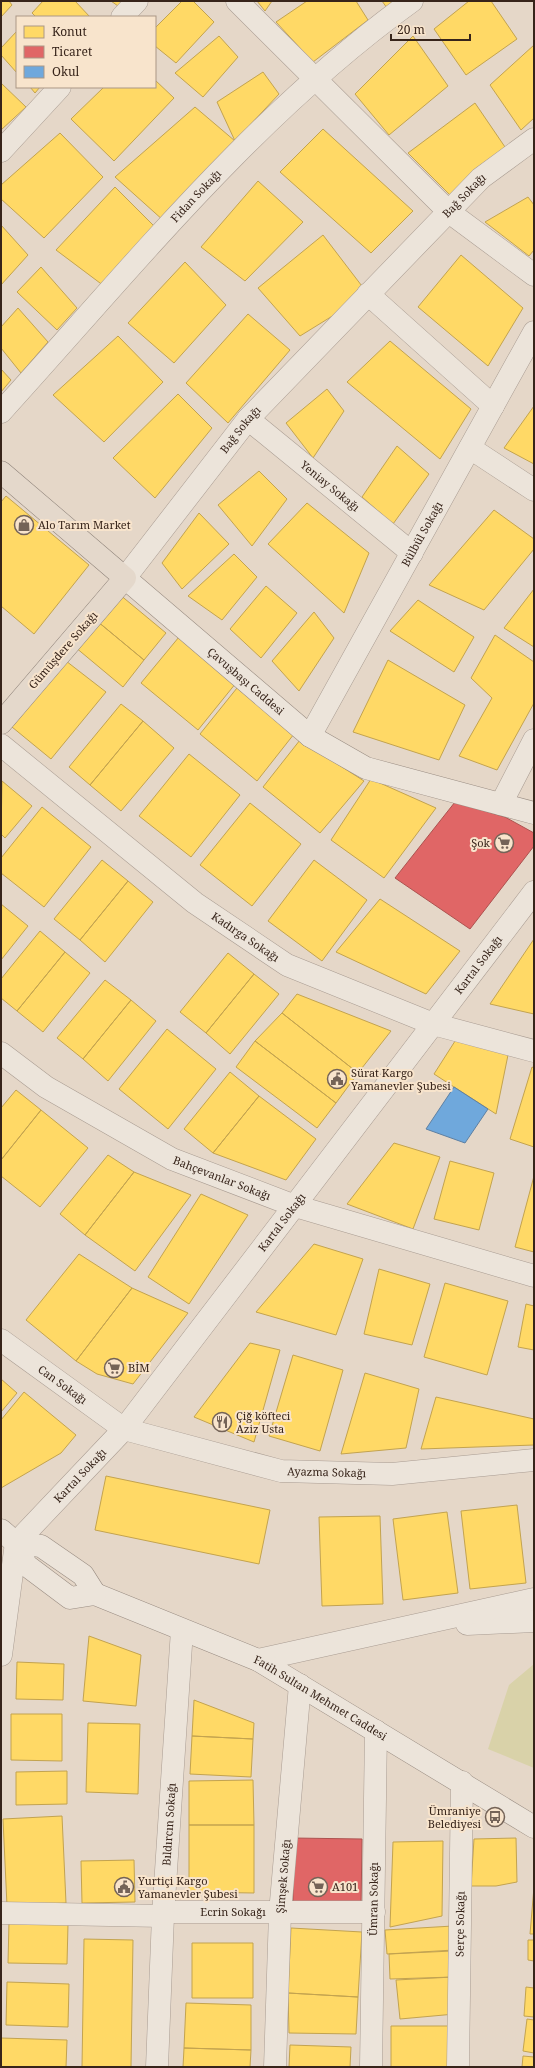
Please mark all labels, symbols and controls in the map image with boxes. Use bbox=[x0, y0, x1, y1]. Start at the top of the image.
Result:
legend bbox=[16, 16, 156, 88]
scale bar bbox=[391, 16, 470, 42]
text: 20 m bbox=[397, 21, 425, 38]
text: Konut bbox=[52, 23, 87, 40]
text: Ticaret bbox=[52, 43, 92, 60]
text: Okul bbox=[52, 63, 80, 80]
street label: Fidan Sokağı bbox=[167, 166, 224, 225]
street label: Bağ Sokağı bbox=[439, 169, 489, 221]
street label: Bağ Sokağı bbox=[216, 402, 264, 456]
street label: Yeniay Sokağı bbox=[297, 456, 363, 515]
street label: Bülbül Sokağı bbox=[398, 498, 446, 569]
shop icon: Alo Tarım Market bbox=[13, 514, 35, 536]
place label: Alo Tarım Market bbox=[38, 517, 131, 532]
street label: Gümüşdere Sokağı bbox=[25, 607, 101, 692]
street label: Çavuşbaşı Caddesi bbox=[205, 644, 288, 718]
supermarket icon: Şok bbox=[493, 832, 515, 854]
place label: Şok bbox=[471, 835, 491, 850]
street label: Kadırga Sokağı bbox=[209, 908, 283, 965]
street label: Kartal Sokağı bbox=[451, 932, 505, 997]
place label: Sürat Kargo Yamanevler Şubesi bbox=[350, 1065, 451, 1093]
public building icon: Sürat Kargo Yamanevler Şubesi bbox=[326, 1068, 348, 1090]
street label: Bahçevanlar Sokağı bbox=[171, 1152, 274, 1203]
street label: Kartal Sokağı bbox=[254, 1189, 309, 1254]
supermarket icon: BİM bbox=[103, 1357, 125, 1379]
place label: BİM bbox=[128, 1360, 150, 1375]
street label: Can Sokağı bbox=[35, 1361, 91, 1407]
place label: Çiğ köfteci Aziz Usta bbox=[236, 1408, 291, 1436]
restaurant icon: Çiğ köfteci Aziz Usta bbox=[211, 1411, 233, 1433]
street label: Kartal Sokağı bbox=[50, 1444, 109, 1506]
street label: Ayazma Sokağı bbox=[287, 1463, 367, 1480]
street label: Fatih Sultan Mehmet Caddesi bbox=[252, 1651, 390, 1744]
street label: Bıldırcın Sokağı bbox=[158, 1782, 179, 1866]
place label: Ümraniye Belediyesi bbox=[428, 1803, 481, 1831]
bus stop icon: Ümraniye Belediyesi bbox=[484, 1806, 506, 1828]
street label: Şimşek Sokağı bbox=[272, 1838, 293, 1914]
street label: Ümran Sokağı bbox=[365, 1861, 381, 1936]
place label: Yurtiçi Kargo Yamanevler Şubesi bbox=[137, 1873, 238, 1901]
public building icon: Yurtiçi Kargo Yamanevler Şubesi bbox=[113, 1876, 135, 1898]
supermarket icon: A101 bbox=[307, 1876, 329, 1898]
place label: A101 bbox=[332, 1879, 358, 1894]
street label: Serçe Sokağı bbox=[452, 1891, 467, 1957]
street label: Ecrin Sokağı bbox=[200, 1904, 266, 1919]

